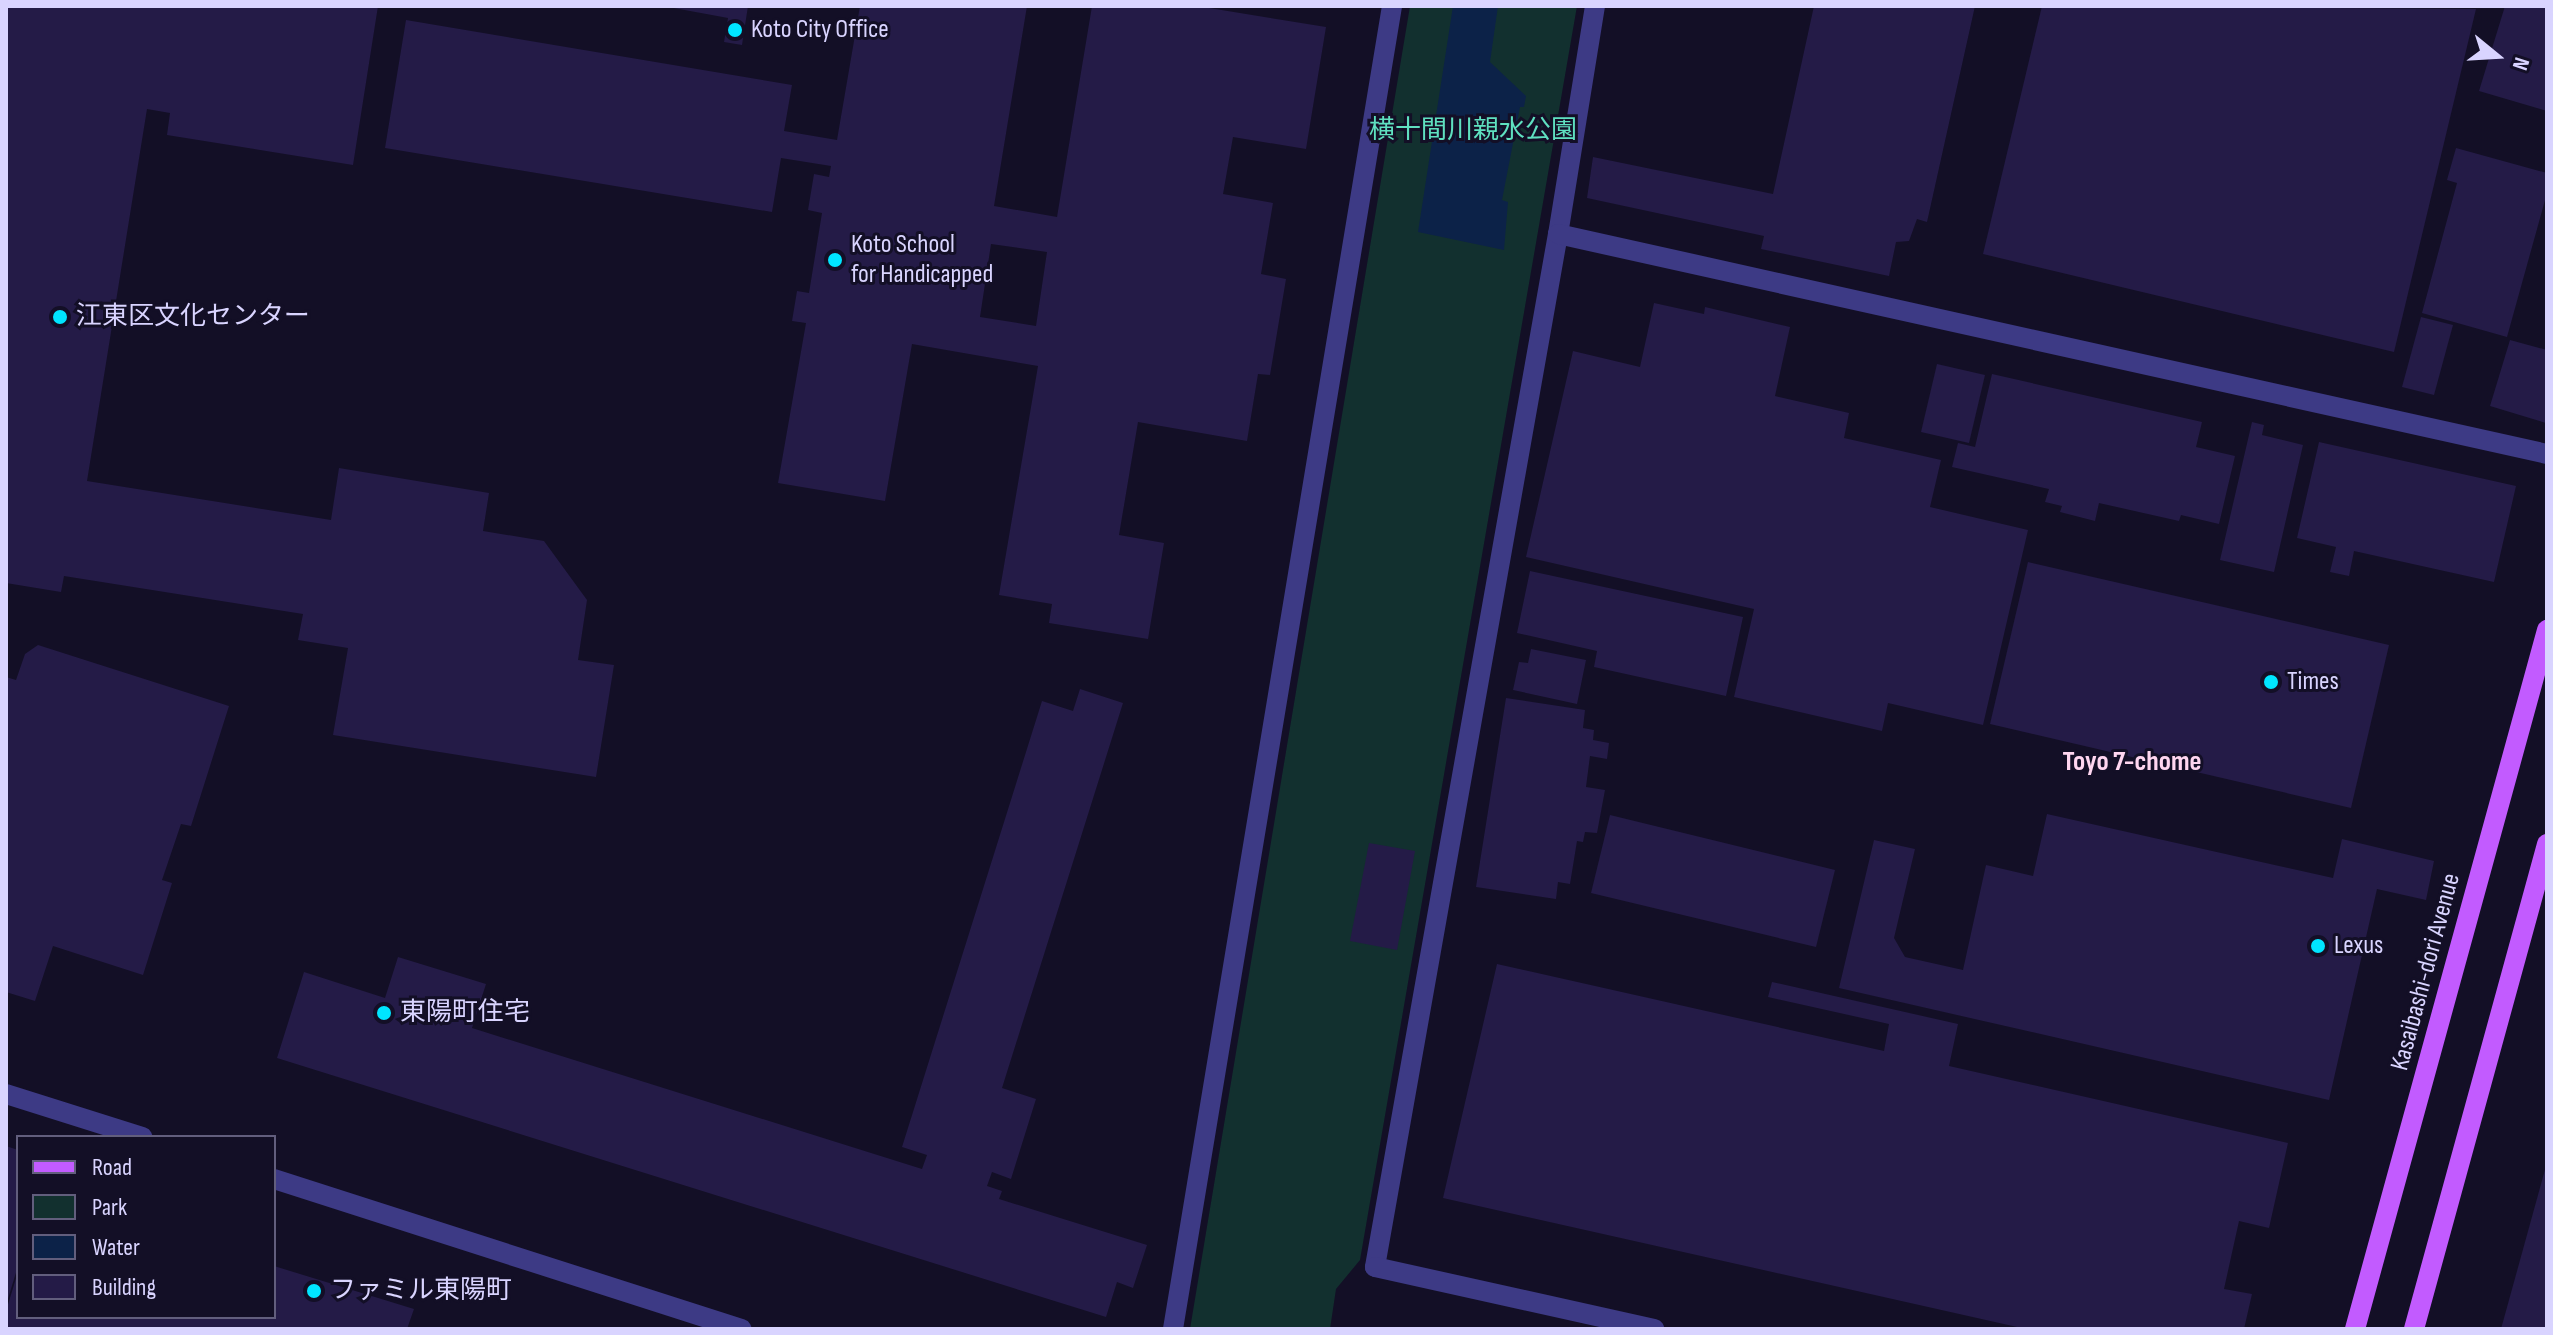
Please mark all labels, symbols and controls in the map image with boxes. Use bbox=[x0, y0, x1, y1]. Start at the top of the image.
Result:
place label: Koto City Office bbox=[751, 14, 889, 46]
north arrow bbox=[2457, 16, 2537, 96]
marker: Koto City Office bbox=[726, 21, 744, 39]
text: N bbox=[2506, 54, 2535, 73]
park label: 横十間川親水公園 bbox=[1369, 115, 1577, 147]
place label: Koto School for Handicapped bbox=[851, 229, 993, 290]
marker: Koto School for Handicapped bbox=[826, 251, 844, 269]
place label: 江東区文化センター bbox=[76, 301, 310, 333]
marker: 江東区文化センター bbox=[51, 308, 69, 326]
place label: Times bbox=[2287, 666, 2339, 698]
marker: Times bbox=[2262, 673, 2280, 691]
district label: Toyo 7-chome bbox=[2063, 745, 2201, 779]
street label: Kasaibashi-dori Avenue bbox=[2385, 870, 2467, 1074]
place label: Lexus bbox=[2334, 930, 2383, 962]
marker: Lexus bbox=[2309, 937, 2327, 955]
place label: 東陽町住宅 bbox=[400, 997, 530, 1029]
marker: 東陽町住宅 bbox=[375, 1004, 393, 1022]
legend bbox=[16, 1135, 276, 1319]
text: Road bbox=[92, 1153, 132, 1182]
text: Park bbox=[92, 1193, 127, 1222]
text: Water bbox=[92, 1233, 140, 1262]
text: Building bbox=[92, 1273, 156, 1302]
place label: ファミル東陽町 bbox=[330, 1275, 512, 1307]
marker: ファミル東陽町 bbox=[305, 1282, 323, 1300]

